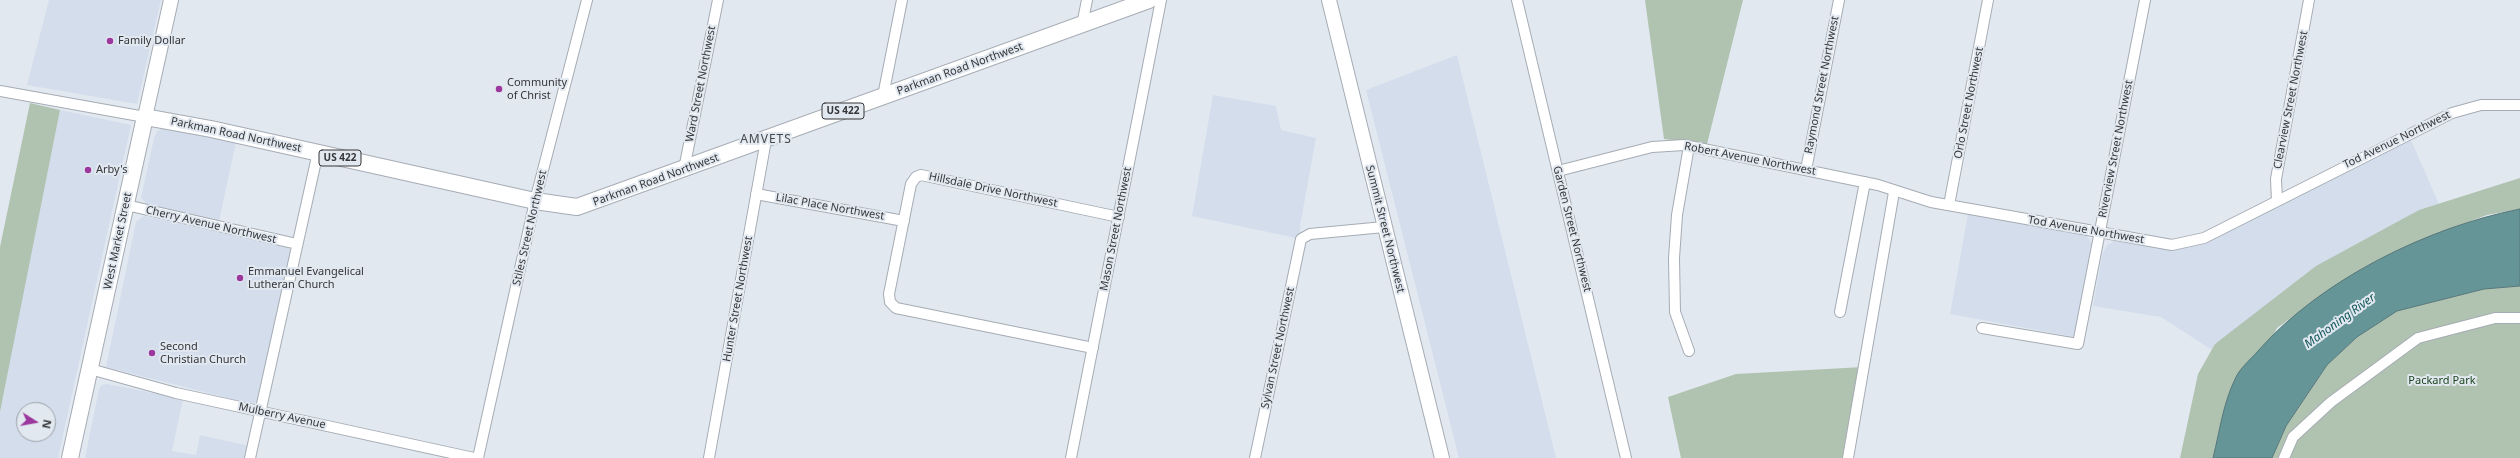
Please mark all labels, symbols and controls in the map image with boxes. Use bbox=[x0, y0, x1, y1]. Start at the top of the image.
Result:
street label: Raymond Street Northwest bbox=[1802, 15, 1842, 155]
street label: Ward Street Northwest bbox=[683, 25, 719, 143]
street label: Clearview Street Northwest bbox=[2271, 30, 2311, 170]
place label: Family Dollar bbox=[118, 34, 185, 48]
marker: Family Dollar bbox=[105, 36, 115, 46]
street label: Parkman Road Northwest bbox=[895, 40, 1025, 98]
street label: Orlo Street Northwest bbox=[1952, 46, 1986, 160]
place label: Community of Christ bbox=[507, 76, 567, 102]
street label: Riverview Street Northwest bbox=[2096, 79, 2136, 219]
marker: Community of Christ bbox=[494, 84, 504, 94]
road number: US 422 bbox=[822, 103, 864, 119]
street label: Tod Avenue Northwest bbox=[2341, 108, 2453, 172]
street label: Parkman Road Northwest bbox=[170, 115, 302, 155]
district label: AMVETS bbox=[740, 133, 792, 147]
street label: Robert Avenue Northwest bbox=[1683, 140, 1817, 178]
road number: US 422 bbox=[319, 150, 361, 166]
street label: Parkman Road Northwest bbox=[591, 151, 721, 209]
place label: Arby's bbox=[96, 163, 128, 177]
street label: Summit Street Northwest bbox=[1363, 164, 1407, 294]
marker: Arby's bbox=[83, 165, 93, 175]
street label: Garden Street Northwest bbox=[1550, 165, 1594, 293]
street label: Mason Street Northwest bbox=[1098, 166, 1134, 292]
street label: Stiles Street Northwest bbox=[510, 169, 550, 287]
street label: Hillsdale Drive Northwest bbox=[927, 170, 1059, 210]
street label: West Market Street bbox=[101, 191, 135, 291]
street label: Lilac Place Northwest bbox=[775, 191, 885, 223]
street label: Cherry Avenue Northwest bbox=[145, 204, 277, 246]
street label: Tod Avenue Northwest bbox=[2027, 213, 2145, 247]
street label: Hunter Street Northwest bbox=[720, 235, 756, 363]
place label: Emmanuel Evangelical Lutheran Church bbox=[248, 265, 364, 291]
marker: Emmanuel Evangelical Lutheran Church bbox=[235, 273, 245, 283]
street label: Sylvan Street Northwest bbox=[1259, 286, 1297, 410]
water label: Mahoning River bbox=[2302, 290, 2378, 352]
place label: Second Christian Church bbox=[160, 340, 246, 366]
marker: Second Christian Church bbox=[147, 348, 157, 358]
park label: Packard Park bbox=[2408, 374, 2476, 388]
street label: Mulberry Avenue bbox=[237, 400, 327, 432]
north arrow bbox=[16, 402, 56, 442]
text: N bbox=[39, 418, 56, 430]

